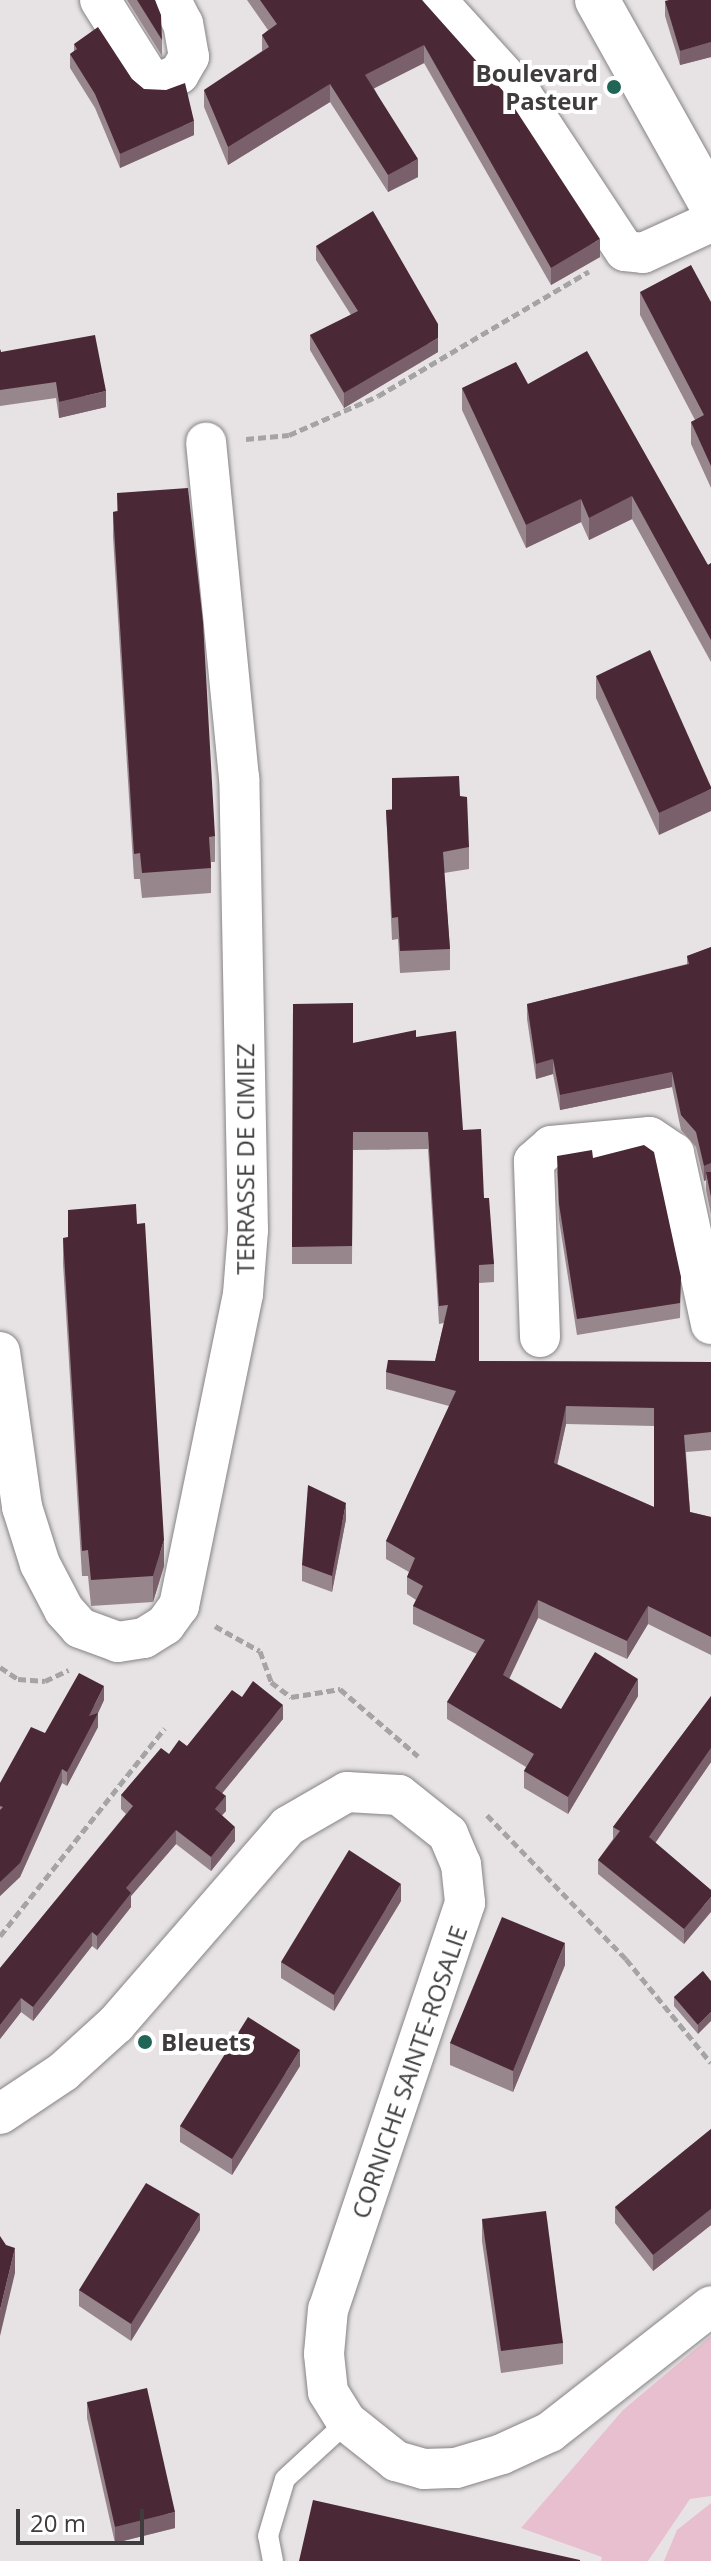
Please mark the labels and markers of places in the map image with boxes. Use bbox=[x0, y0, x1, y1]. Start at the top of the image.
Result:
place label: Boulevard Pasteur bbox=[476, 59, 598, 115]
marker: Boulevard Pasteur bbox=[605, 78, 623, 96]
place label: Bleuets bbox=[161, 2028, 251, 2056]
marker: Bleuets bbox=[136, 2033, 154, 2051]

